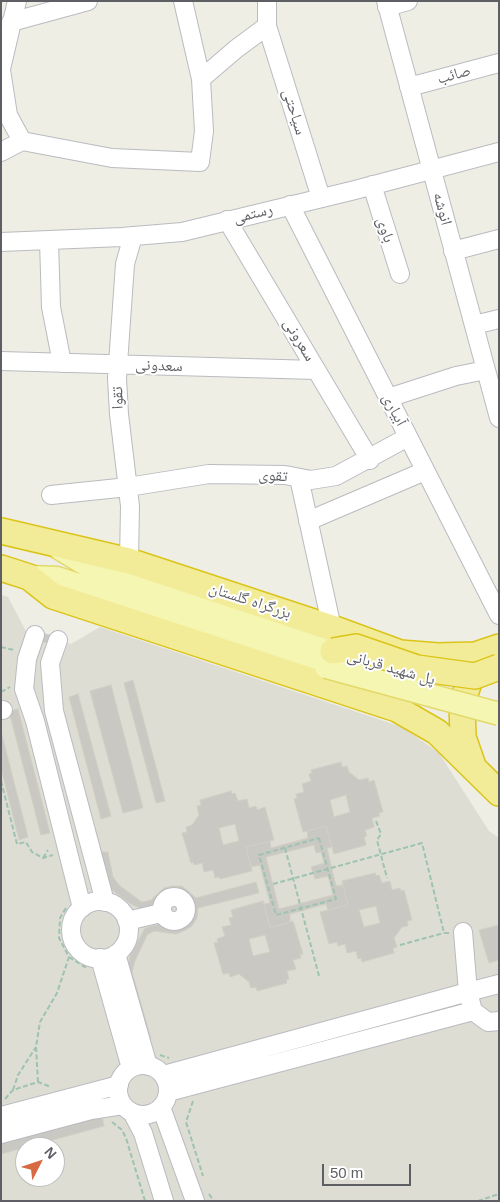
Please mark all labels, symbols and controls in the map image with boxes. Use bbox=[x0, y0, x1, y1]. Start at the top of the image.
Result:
street label: صائب bbox=[435, 61, 473, 89]
street label: سیاحتی bbox=[278, 87, 310, 137]
street label: انوشه bbox=[428, 190, 456, 228]
street label: رستمی bbox=[231, 200, 275, 228]
street label: باوی bbox=[372, 215, 398, 245]
street label: سعرونی bbox=[279, 315, 319, 365]
street label: سعدونی bbox=[135, 356, 183, 376]
street label: تقوا bbox=[108, 386, 128, 410]
street label: آبیاری bbox=[378, 390, 410, 430]
street label: تقوی bbox=[258, 465, 288, 487]
street label: بزرگراه گلستان bbox=[206, 579, 294, 623]
street label: پل شهید قربانی bbox=[345, 646, 437, 690]
north arrow bbox=[15, 1137, 65, 1187]
text: N bbox=[41, 1144, 60, 1162]
scale bar bbox=[325, 1154, 414, 1186]
text: 50 m bbox=[330, 1164, 363, 1181]

